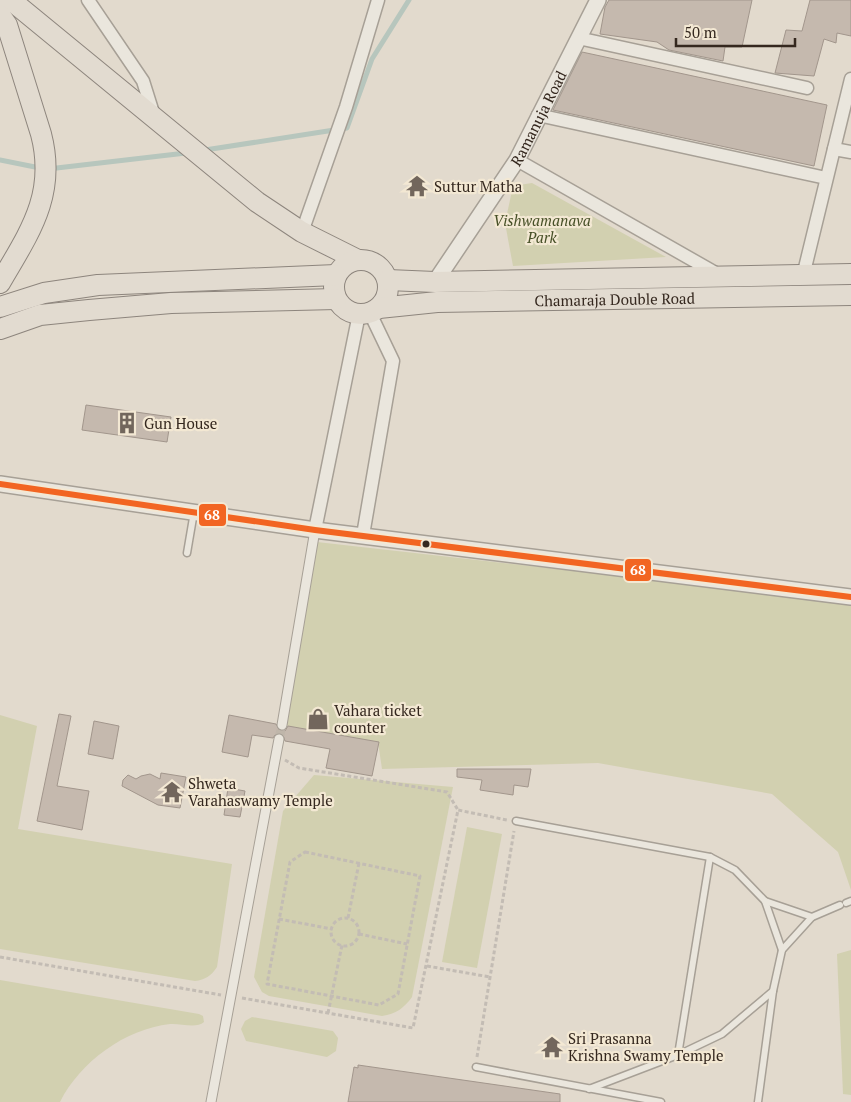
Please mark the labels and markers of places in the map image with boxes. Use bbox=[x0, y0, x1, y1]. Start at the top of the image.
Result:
temple icon: Suttur Matha bbox=[404, 173, 430, 199]
place label: Suttur Matha bbox=[434, 176, 523, 196]
building icon: Gun House bbox=[114, 410, 140, 436]
place label: Gun House bbox=[144, 413, 217, 433]
unlabelled marker bbox=[421, 539, 431, 549]
place label: Vahara ticket counter bbox=[334, 700, 422, 737]
shop icon: Vahara ticket counter bbox=[305, 706, 331, 732]
place label: Shweta Varahaswamy Temple bbox=[188, 773, 333, 810]
temple icon: Shweta Varahaswamy Temple bbox=[159, 779, 185, 805]
place label: Sri Prasanna Krishna Swamy Temple bbox=[568, 1028, 723, 1065]
temple icon: Sri Prasanna Krishna Swamy Temple bbox=[539, 1034, 565, 1060]

